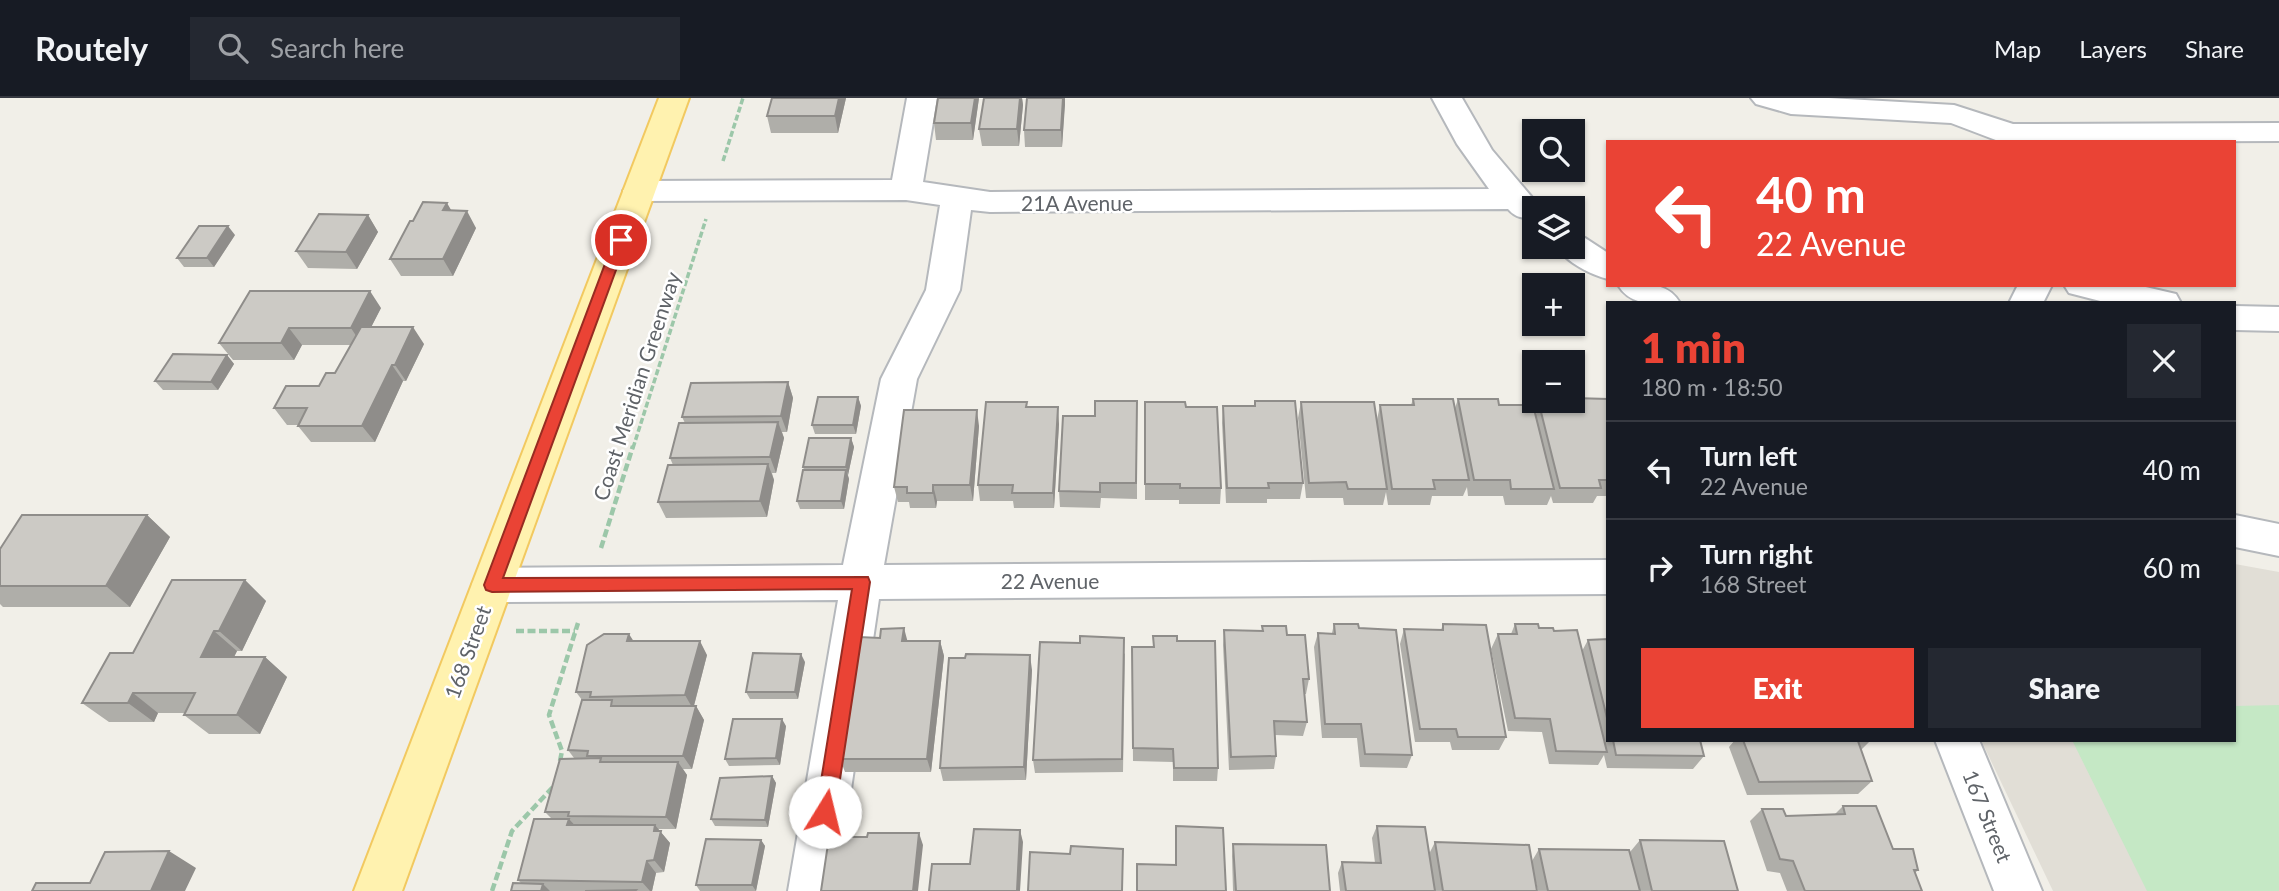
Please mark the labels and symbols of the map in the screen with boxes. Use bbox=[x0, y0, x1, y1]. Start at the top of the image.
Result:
street label: 21A Avenue bbox=[1021, 190, 1133, 215]
pin bbox=[591, 210, 651, 270]
street label: Coast Meridian Greenway bbox=[587, 268, 685, 504]
street label: 22 Avenue bbox=[1001, 568, 1099, 593]
street label: 168 Street bbox=[439, 602, 496, 702]
street label: 167 Street bbox=[1958, 766, 2018, 866]
position arrow bbox=[788, 775, 862, 849]

